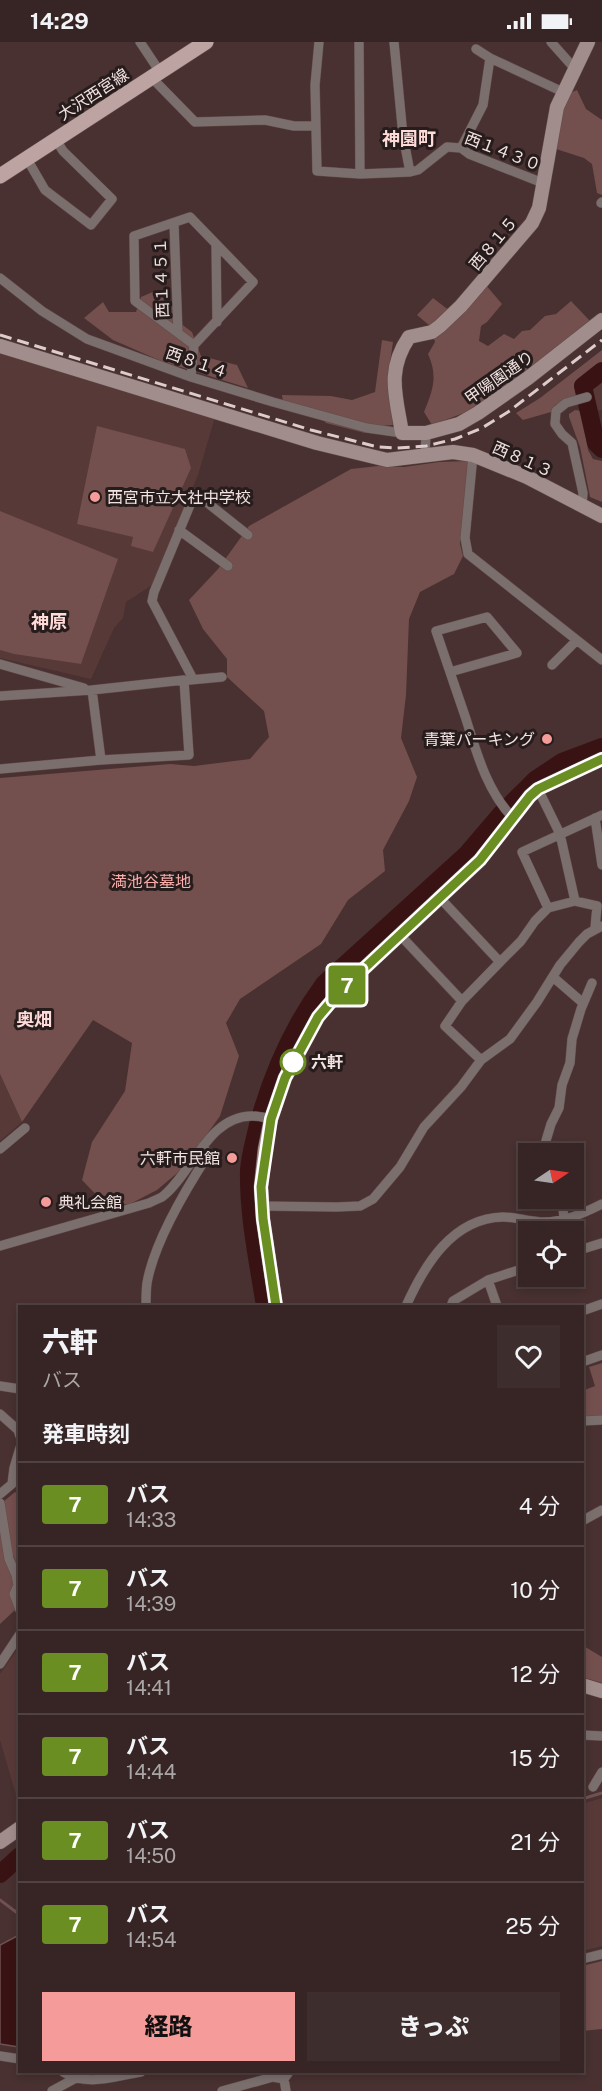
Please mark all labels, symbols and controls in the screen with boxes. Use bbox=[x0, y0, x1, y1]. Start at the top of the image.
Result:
text: 14:29 bbox=[30, 8, 89, 34]
street label: 大沢西宮線 bbox=[55, 65, 132, 124]
district label: 神園町 bbox=[382, 128, 436, 149]
street label: 西１４３０ bbox=[462, 128, 544, 175]
street label: 西８１５ bbox=[466, 213, 521, 274]
street label: 西１４５１ bbox=[151, 238, 172, 318]
street label: 西８１４ bbox=[163, 343, 230, 382]
street label: 甲陽園通り bbox=[461, 347, 538, 408]
street label: 西８１３ bbox=[490, 438, 556, 481]
place label: 西宮市立大社中学校 bbox=[107, 488, 251, 507]
marker: 西宮市立大社中学校 bbox=[88, 490, 102, 504]
district label: 神原 bbox=[31, 611, 67, 632]
place label: 青葉パーキング bbox=[423, 730, 535, 749]
marker: 青葉パーキング bbox=[540, 732, 554, 746]
park label: 満池谷墓地 bbox=[111, 872, 191, 891]
line badge: 7 bbox=[328, 966, 366, 1004]
text: 7 bbox=[340, 973, 354, 998]
district label: 奥畑 bbox=[16, 1009, 52, 1030]
marker: 六軒 bbox=[280, 1049, 306, 1075]
place label: 六軒 bbox=[311, 1053, 343, 1072]
north arrow bbox=[518, 1143, 584, 1209]
map controls bbox=[518, 1143, 584, 1287]
place label: 六軒市民館 bbox=[140, 1149, 220, 1168]
marker: 六軒市民館 bbox=[225, 1151, 239, 1165]
place label: 典礼会館 bbox=[58, 1193, 122, 1212]
marker: 典礼会館 bbox=[39, 1195, 53, 1209]
button: locate bbox=[518, 1221, 584, 1287]
text: 六軒 bbox=[42, 1325, 98, 1358]
button: heart bbox=[497, 1325, 560, 1388]
text: バス bbox=[42, 1368, 82, 1392]
text: 発車時刻 bbox=[42, 1421, 130, 1447]
text: バス bbox=[126, 1481, 170, 1507]
text: 7 bbox=[68, 1492, 82, 1517]
text: 4 分 bbox=[519, 1493, 560, 1519]
text: 14:33 bbox=[126, 1508, 176, 1532]
text: バス bbox=[126, 1565, 170, 1591]
text: 7 bbox=[68, 1576, 82, 1601]
text: 10 分 bbox=[510, 1577, 560, 1603]
text: 14:39 bbox=[126, 1592, 176, 1616]
text: バス bbox=[126, 1649, 170, 1675]
text: 7 bbox=[68, 1660, 82, 1685]
text: 12 分 bbox=[511, 1661, 560, 1687]
text: 14:41 bbox=[126, 1676, 172, 1700]
text: バス bbox=[126, 1733, 170, 1759]
text: 7 bbox=[68, 1744, 82, 1769]
text: 15 分 bbox=[510, 1745, 560, 1771]
text: 14:44 bbox=[126, 1760, 176, 1784]
text: バス bbox=[126, 1817, 170, 1843]
text: 7 bbox=[68, 1828, 82, 1853]
text: 21 分 bbox=[511, 1829, 560, 1855]
text: 14:50 bbox=[126, 1844, 176, 1868]
text: バス bbox=[126, 1901, 170, 1927]
text: 7 bbox=[68, 1912, 82, 1937]
text: 25 分 bbox=[505, 1913, 560, 1939]
text: 14:54 bbox=[126, 1928, 177, 1952]
button: 経路 bbox=[42, 1992, 295, 2061]
button: きっぷ bbox=[307, 1992, 560, 2061]

